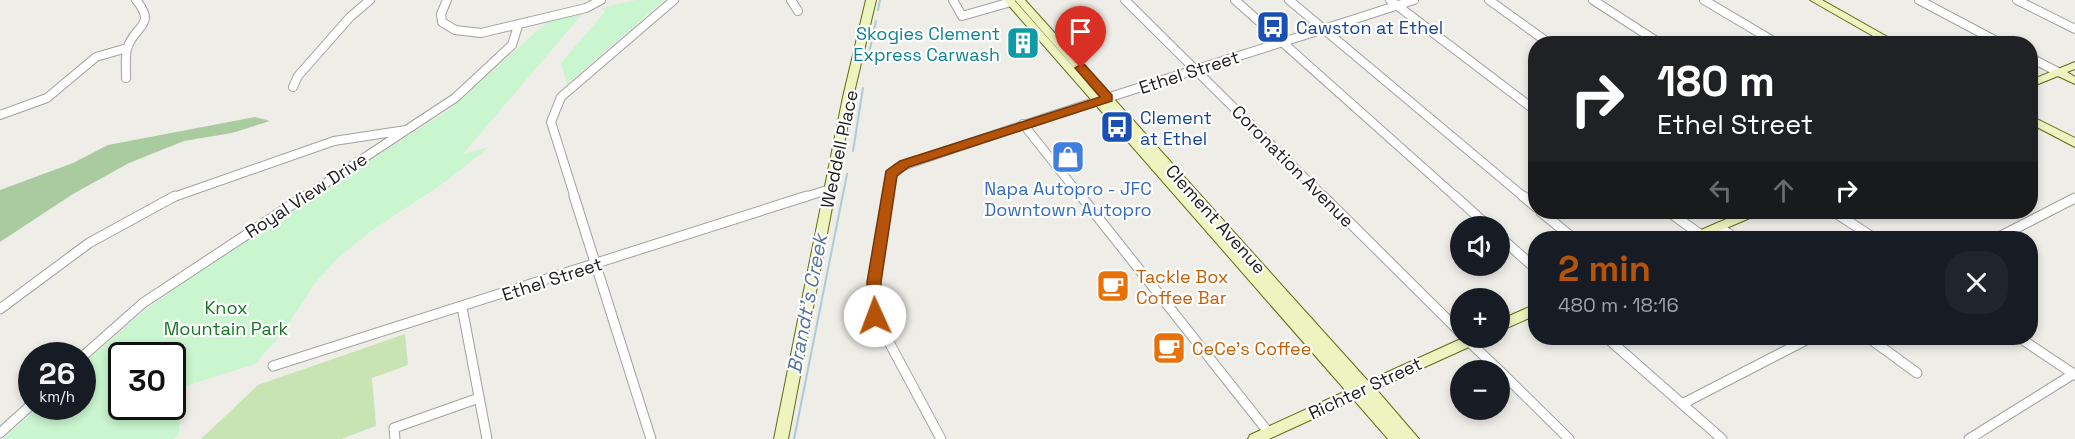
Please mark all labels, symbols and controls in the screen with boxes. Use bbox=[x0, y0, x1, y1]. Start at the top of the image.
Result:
pin bbox=[1055, 6, 1106, 68]
bus stop icon: Cawston at Ethel bbox=[1255, 9, 1291, 45]
icon: arrive bbox=[1064, 15, 1097, 48]
place label: Cawston at Ethel bbox=[1296, 16, 1443, 39]
place label: Skogies Clement Express Carwash bbox=[853, 22, 1000, 66]
building icon: Skogies Clement Express Carwash bbox=[1005, 25, 1041, 61]
street label: Ethel Street bbox=[1136, 45, 1242, 99]
text: 180 m bbox=[1657, 55, 1775, 108]
icon: right bbox=[1558, 60, 1636, 138]
street label: Weddell Place bbox=[815, 88, 863, 210]
street label: Coronation Avenue bbox=[1227, 100, 1359, 232]
place label: Clement at Ethel bbox=[1140, 106, 1212, 150]
text: Ethel Street bbox=[1657, 107, 1813, 142]
bus stop icon: Clement at Ethel bbox=[1099, 109, 1135, 145]
shop icon: Napa Autopro - JFC Downtown Autopro bbox=[1050, 139, 1086, 175]
street label: Royal View Drive bbox=[241, 147, 371, 243]
street label: Clement Avenue bbox=[1161, 159, 1271, 279]
icon: left bbox=[1704, 174, 1737, 207]
icon: ahead bbox=[1767, 174, 1800, 207]
icon: right bbox=[1830, 174, 1863, 207]
place label: Napa Autopro - JFC Downtown Autopro bbox=[984, 177, 1152, 221]
map controls bbox=[1450, 216, 1510, 420]
button: sound bbox=[1450, 216, 1510, 276]
water label: Brandt's Creek bbox=[781, 230, 834, 376]
text: 2 min bbox=[1558, 246, 1651, 292]
button: close bbox=[1945, 251, 2008, 314]
street label: Ethel Street bbox=[499, 252, 605, 306]
place label: Tackle Box Coffee Bar bbox=[1136, 265, 1228, 309]
cafe icon: Tackle Box Coffee Bar bbox=[1095, 268, 1131, 304]
position arrow bbox=[843, 284, 907, 348]
button: + bbox=[1450, 288, 1510, 348]
text: 480 m · 18:16 bbox=[1558, 292, 1679, 318]
park label: Knox Mountain Park bbox=[164, 296, 289, 340]
cafe icon: CeCe's Coffee bbox=[1151, 330, 1187, 366]
place label: CeCe's Coffee bbox=[1192, 337, 1311, 360]
speed limit sign: 30 bbox=[108, 342, 186, 420]
street label: Richter Street bbox=[1305, 352, 1425, 424]
text: 26 bbox=[39, 354, 75, 393]
button: − bbox=[1450, 360, 1510, 420]
text: km/h bbox=[39, 387, 75, 406]

